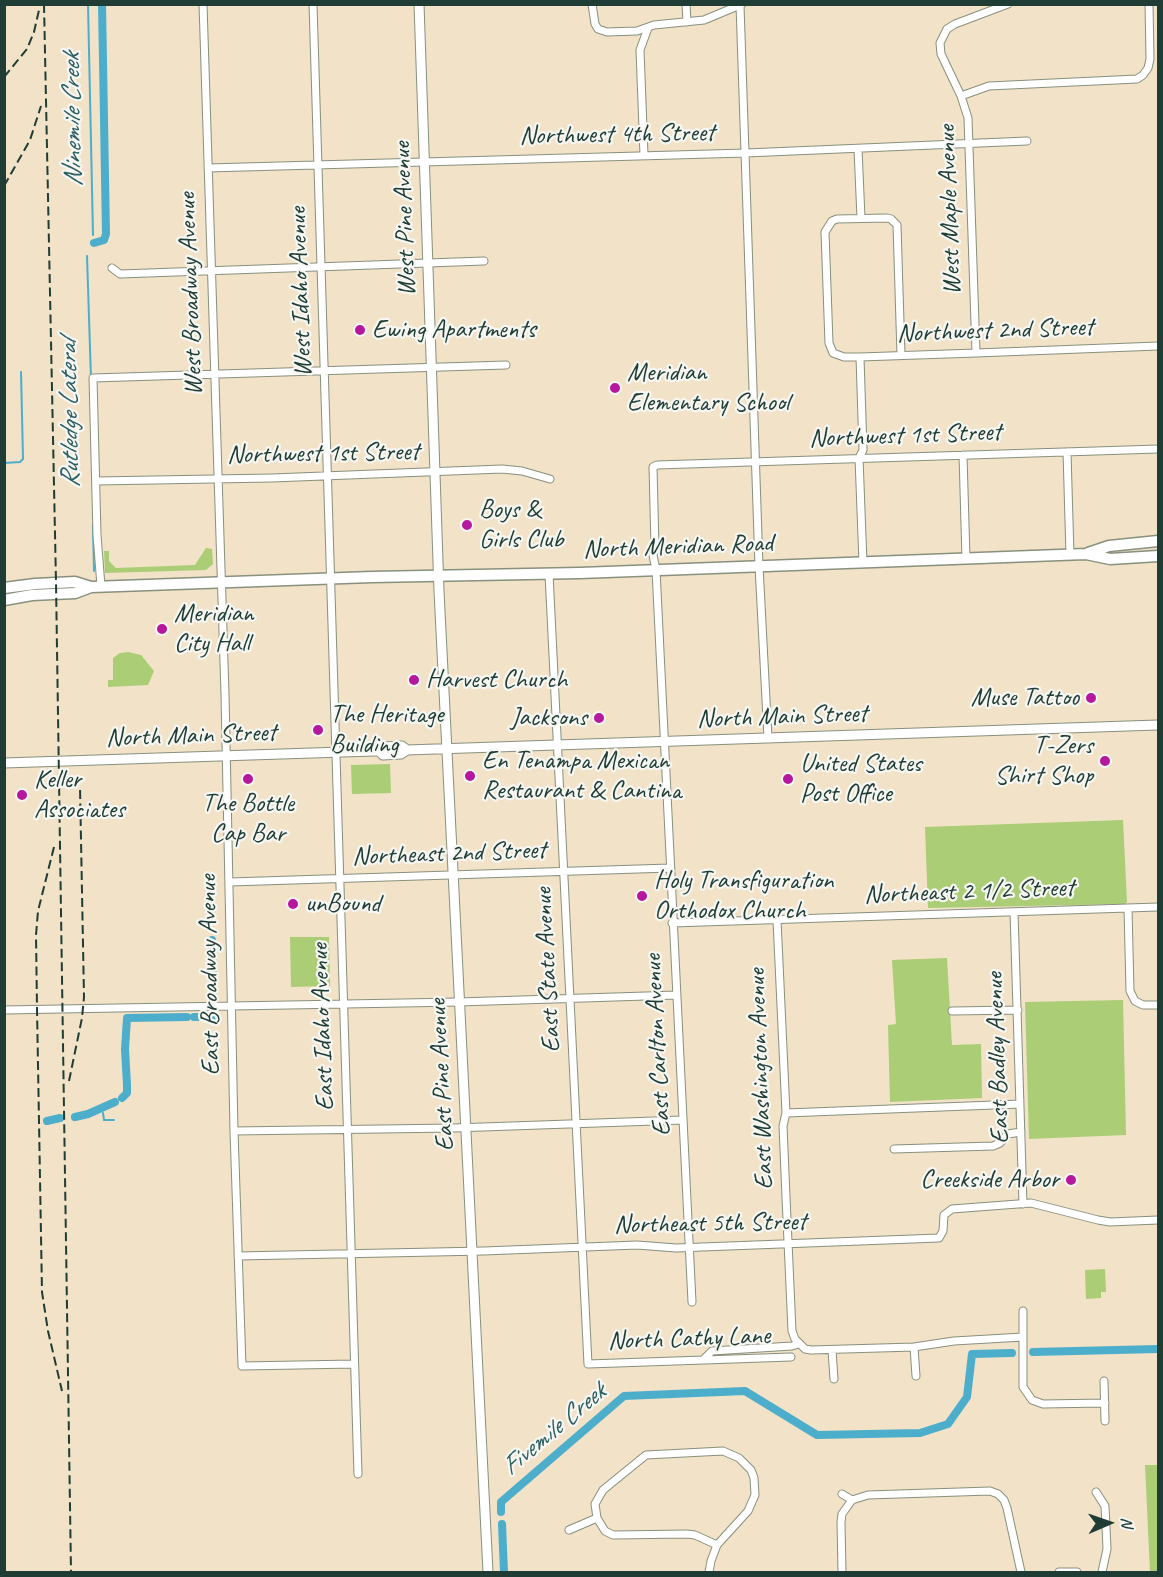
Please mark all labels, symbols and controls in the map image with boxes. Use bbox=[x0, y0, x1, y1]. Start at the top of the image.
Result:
water label: Ninemile Creek bbox=[56, 53, 90, 187]
street label: Northwest 4th Street bbox=[519, 118, 715, 152]
street label: West Maple Avenue bbox=[931, 125, 969, 295]
street label: West Pine Avenue bbox=[387, 141, 423, 297]
street label: West Broadway Avenue bbox=[172, 192, 210, 396]
street label: West Idaho Avenue bbox=[282, 207, 320, 377]
street label: Northwest 2nd Street bbox=[896, 312, 1094, 350]
place label: Ewing Apartments bbox=[372, 314, 536, 346]
marker: Ewing Apartments bbox=[353, 323, 367, 337]
water label: Rutledge Lateral bbox=[53, 340, 87, 488]
place label: Meridian Elementary School bbox=[627, 357, 789, 418]
marker: Meridian Elementary School bbox=[608, 381, 622, 395]
street label: Northwest 1st Street bbox=[808, 417, 1002, 455]
street label: Northwest 1st Street bbox=[227, 437, 419, 471]
place label: Boys & Girls Club bbox=[479, 494, 563, 556]
marker: Boys & Girls Club bbox=[460, 518, 474, 532]
street label: North Meridian Road bbox=[582, 528, 774, 566]
place label: Meridian City Hall bbox=[174, 598, 254, 660]
marker: Meridian City Hall bbox=[155, 622, 169, 636]
place label: Harvest Church bbox=[426, 664, 567, 696]
marker: Harvest Church bbox=[407, 673, 421, 687]
place label: Muse Tattoo bbox=[971, 682, 1079, 714]
marker: Muse Tattoo bbox=[1084, 691, 1098, 705]
street label: North Main Street bbox=[696, 698, 868, 736]
place label: The Heritage Building bbox=[330, 699, 443, 760]
place label: Jacksons bbox=[511, 702, 587, 734]
marker: Jacksons bbox=[592, 711, 606, 725]
street label: North Main Street bbox=[105, 717, 277, 755]
marker: The Heritage Building bbox=[311, 723, 325, 737]
place label: T-Zers Shirt Shop bbox=[994, 730, 1093, 792]
place label: En Tenampa Mexican Restaurant & Cantina bbox=[482, 745, 681, 806]
place label: United States Post Office bbox=[800, 748, 922, 810]
marker: T-Zers Shirt Shop bbox=[1098, 754, 1112, 768]
place label: Keller Associates bbox=[34, 764, 125, 826]
marker: En Tenampa Mexican Restaurant & Cantina bbox=[463, 769, 477, 783]
marker: The Bottle Cap Bar bbox=[241, 772, 255, 786]
marker: United States Post Office bbox=[781, 772, 795, 786]
marker: Keller Associates bbox=[15, 788, 29, 802]
place label: The Bottle Cap Bar bbox=[202, 788, 294, 850]
street label: Northeast 2nd Street bbox=[352, 835, 546, 873]
place label: Holy Transfiguration Orthodox Church bbox=[654, 865, 834, 927]
street label: Northeast 2 1/2 Street bbox=[863, 873, 1075, 911]
street label: East Broadway Avenue bbox=[193, 874, 227, 1076]
street label: East State Avenue bbox=[528, 887, 568, 1053]
place label: unBound bbox=[305, 888, 381, 920]
marker: Holy Transfiguration Orthodox Church bbox=[635, 889, 649, 903]
marker: unBound bbox=[286, 897, 300, 911]
street label: East Idaho Avenue bbox=[304, 943, 342, 1111]
street label: East Carlton Avenue bbox=[638, 953, 678, 1137]
street label: East Washington Avenue bbox=[742, 968, 780, 1190]
street label: East Badley Avenue bbox=[979, 972, 1017, 1144]
street label: East Pine Avenue bbox=[422, 998, 462, 1152]
place label: Creekside Arbor bbox=[920, 1164, 1059, 1196]
marker: Creekside Arbor bbox=[1064, 1173, 1078, 1187]
street label: Northeast 5th Street bbox=[614, 1207, 806, 1241]
street label: North Cathy Lane bbox=[607, 1321, 771, 1357]
water label: Fivemile Creek bbox=[495, 1377, 613, 1483]
north arrow bbox=[1079, 1493, 1139, 1553]
text: N bbox=[1117, 1517, 1137, 1528]

